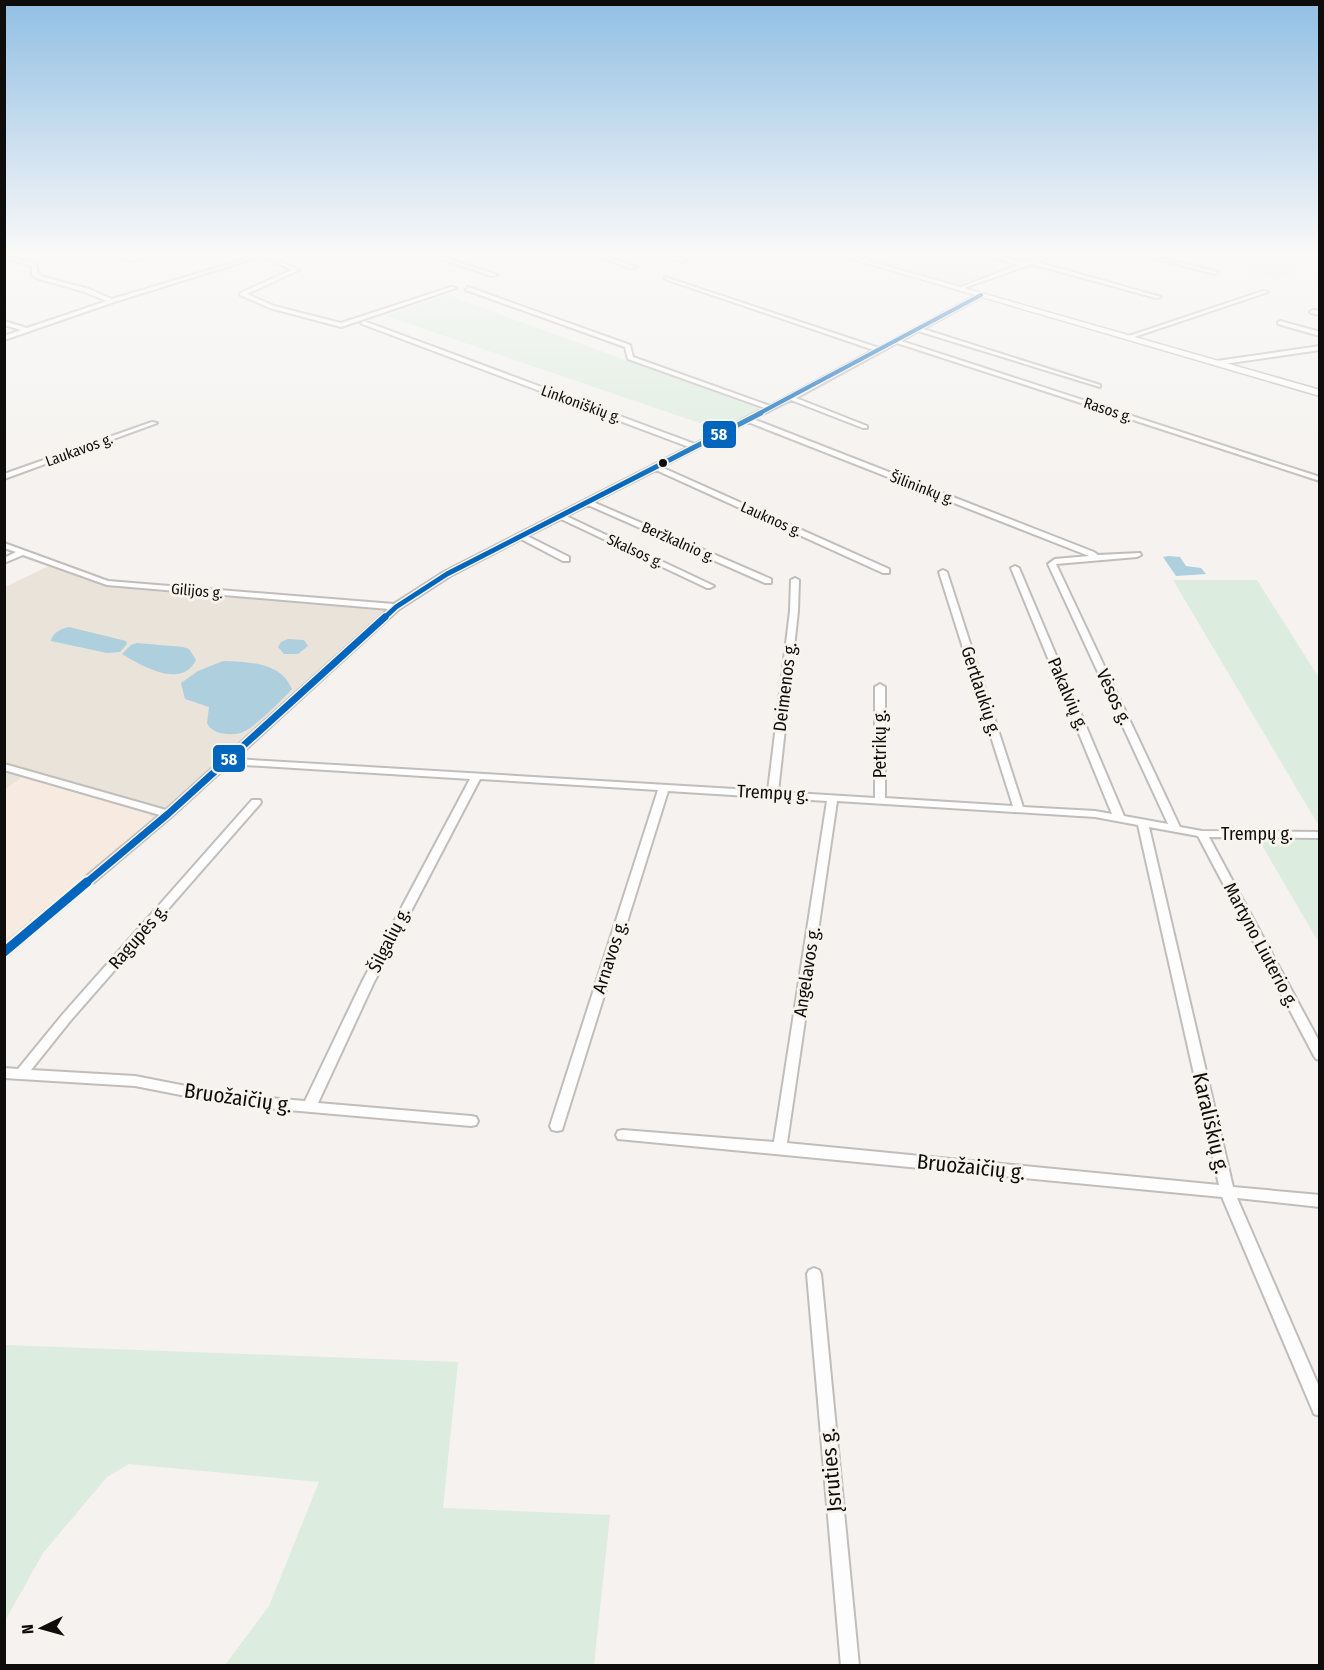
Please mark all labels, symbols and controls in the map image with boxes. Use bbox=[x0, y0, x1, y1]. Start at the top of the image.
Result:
street label: Linkoniškių g. bbox=[539, 381, 623, 427]
street label: Rasos g. bbox=[1082, 394, 1134, 426]
line badge: 58 bbox=[702, 420, 737, 449]
text: 58 bbox=[711, 425, 728, 444]
street label: Laukavos g. bbox=[43, 430, 115, 470]
unlabelled marker bbox=[657, 457, 669, 469]
street label: Šilininkų g. bbox=[887, 468, 957, 508]
street label: Lauknos g. bbox=[738, 498, 804, 540]
street label: Beržkalnio g. bbox=[639, 518, 717, 566]
street label: Skalsos g. bbox=[604, 530, 666, 572]
street label: Gilijos g. bbox=[170, 580, 224, 602]
street label: Deimenos g. bbox=[769, 641, 801, 733]
street label: Gertlaukių g. bbox=[956, 643, 1006, 739]
street label: Pakalvių g. bbox=[1043, 654, 1093, 734]
street label: Vėsos g. bbox=[1092, 666, 1137, 729]
street label: Petrikų g. bbox=[869, 709, 891, 778]
line badge: 58 bbox=[212, 744, 246, 773]
text: 58 bbox=[221, 750, 238, 769]
street label: Trempų g. bbox=[737, 780, 810, 806]
street label: Trempų g. bbox=[1221, 823, 1293, 845]
street label: Martyno Liuterio g. bbox=[1219, 879, 1303, 1011]
street label: Ragupės g. bbox=[104, 900, 172, 974]
street label: Šilgalių g. bbox=[363, 904, 415, 976]
street label: Arnavos g. bbox=[588, 918, 632, 996]
street label: Angelavos g. bbox=[789, 925, 825, 1019]
street label: Karališkių g. bbox=[1187, 1070, 1235, 1176]
street label: Bruožaičių g. bbox=[182, 1078, 294, 1118]
street label: Bruožaičių g. bbox=[916, 1148, 1026, 1186]
street label: Įsruties g. bbox=[814, 1427, 848, 1514]
north arrow bbox=[12, 1598, 72, 1658]
text: N bbox=[18, 1624, 37, 1635]

